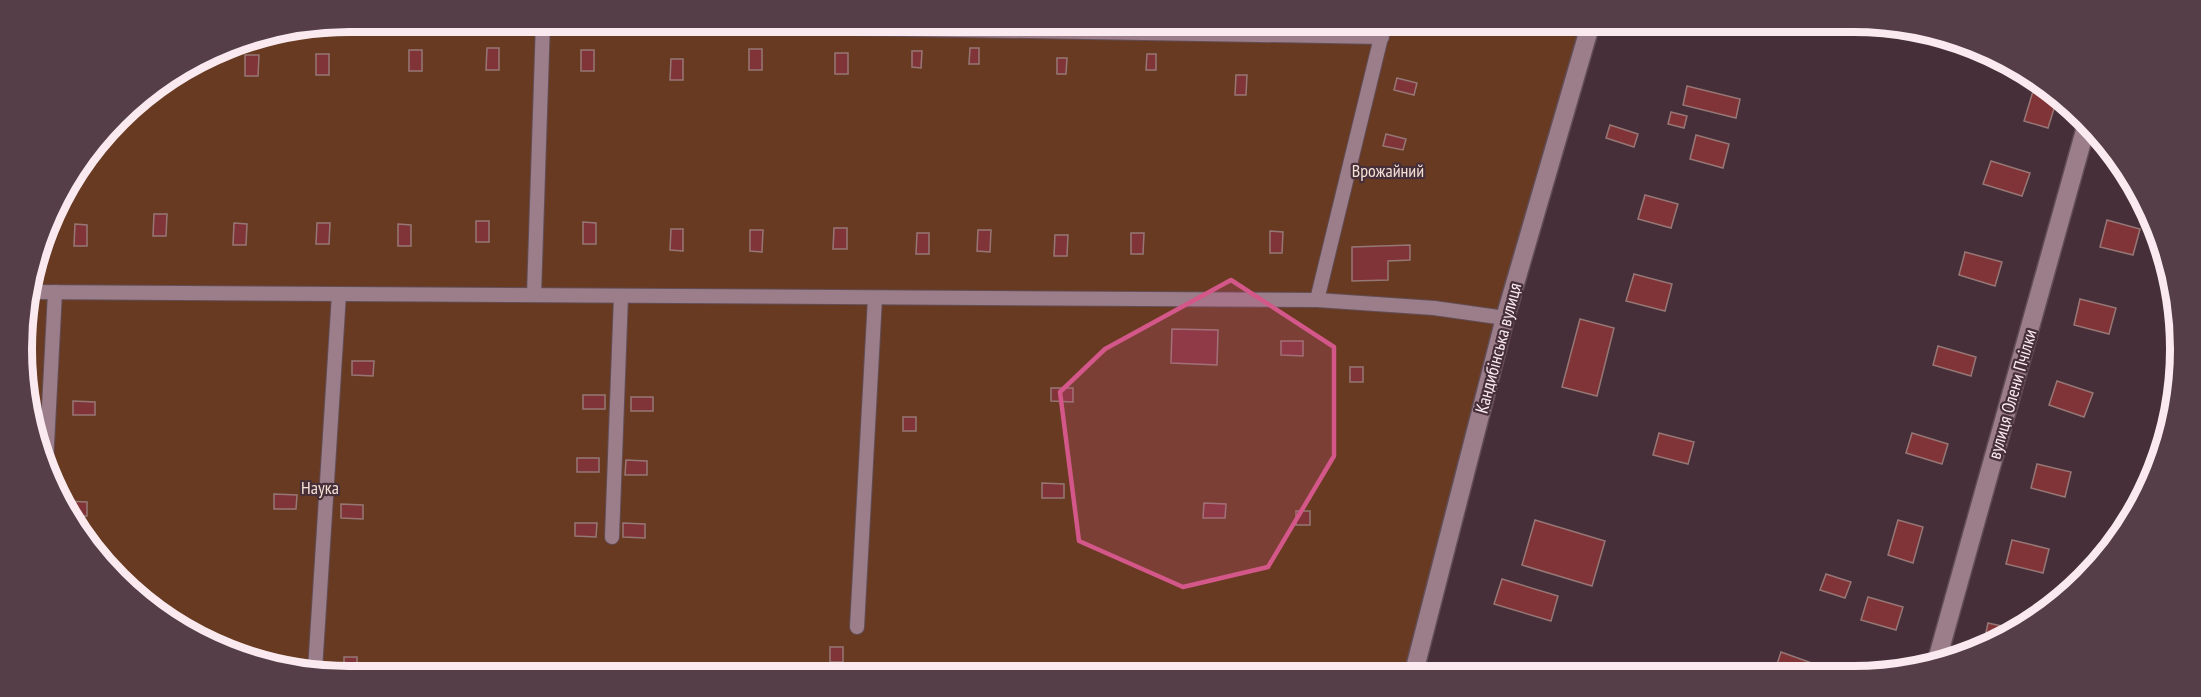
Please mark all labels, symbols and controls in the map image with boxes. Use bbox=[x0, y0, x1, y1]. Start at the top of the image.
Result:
park label: Врожайний bbox=[1352, 159, 1424, 182]
street label: Кандибінська вулиця bbox=[1470, 280, 1526, 416]
street label: вулиця Олени Пчілки bbox=[1982, 326, 2042, 462]
park label: Наука bbox=[301, 476, 339, 499]

